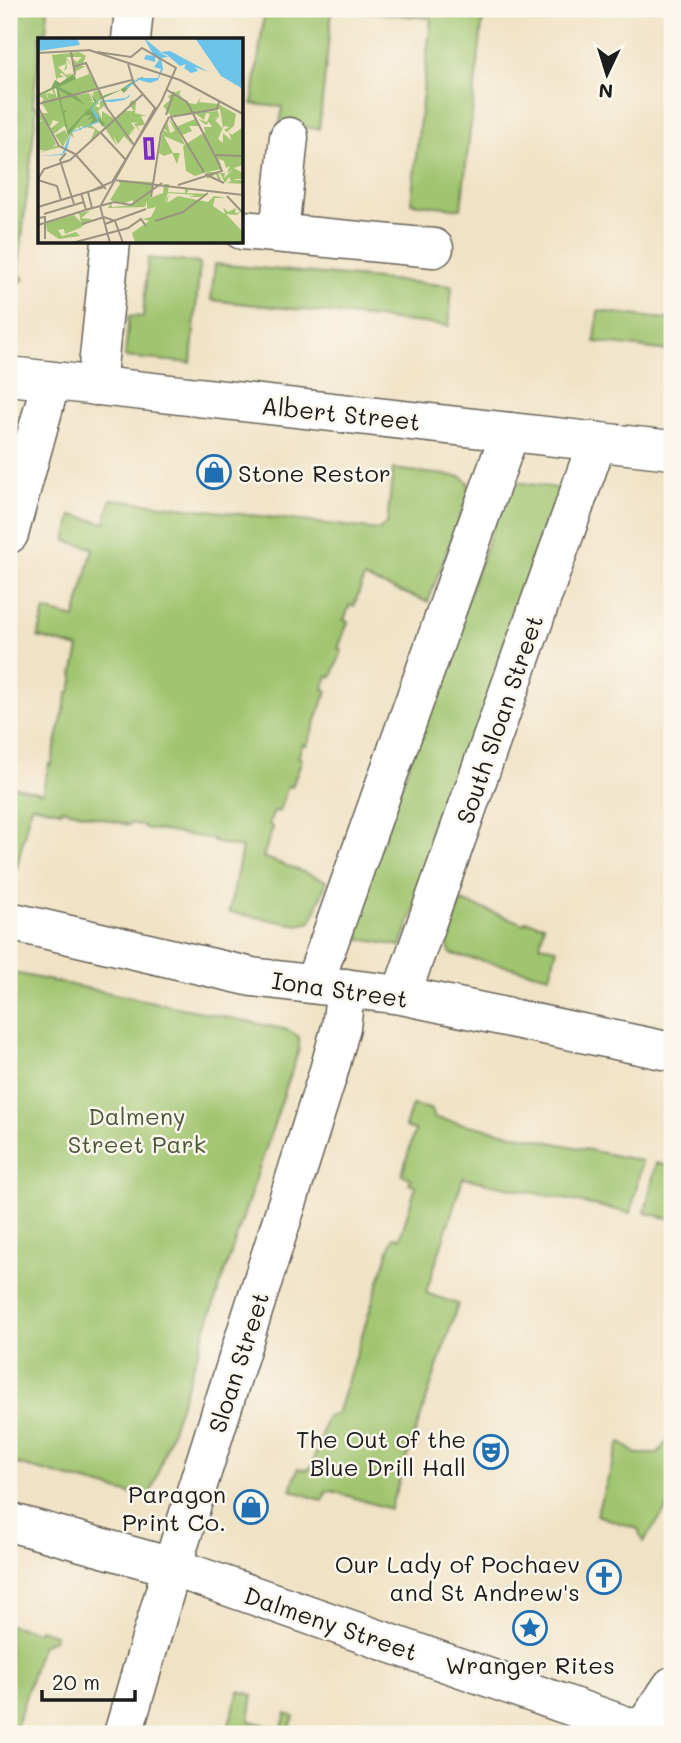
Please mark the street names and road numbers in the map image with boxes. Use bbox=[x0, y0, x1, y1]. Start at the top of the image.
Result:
street label: Albert Street bbox=[260, 389, 422, 437]
street label: South Sloan Street bbox=[449, 611, 549, 827]
street label: Iona Street bbox=[270, 964, 410, 1014]
street label: Sloan Street bbox=[201, 1288, 275, 1436]
street label: Dalmeny Street bbox=[240, 1579, 422, 1667]

